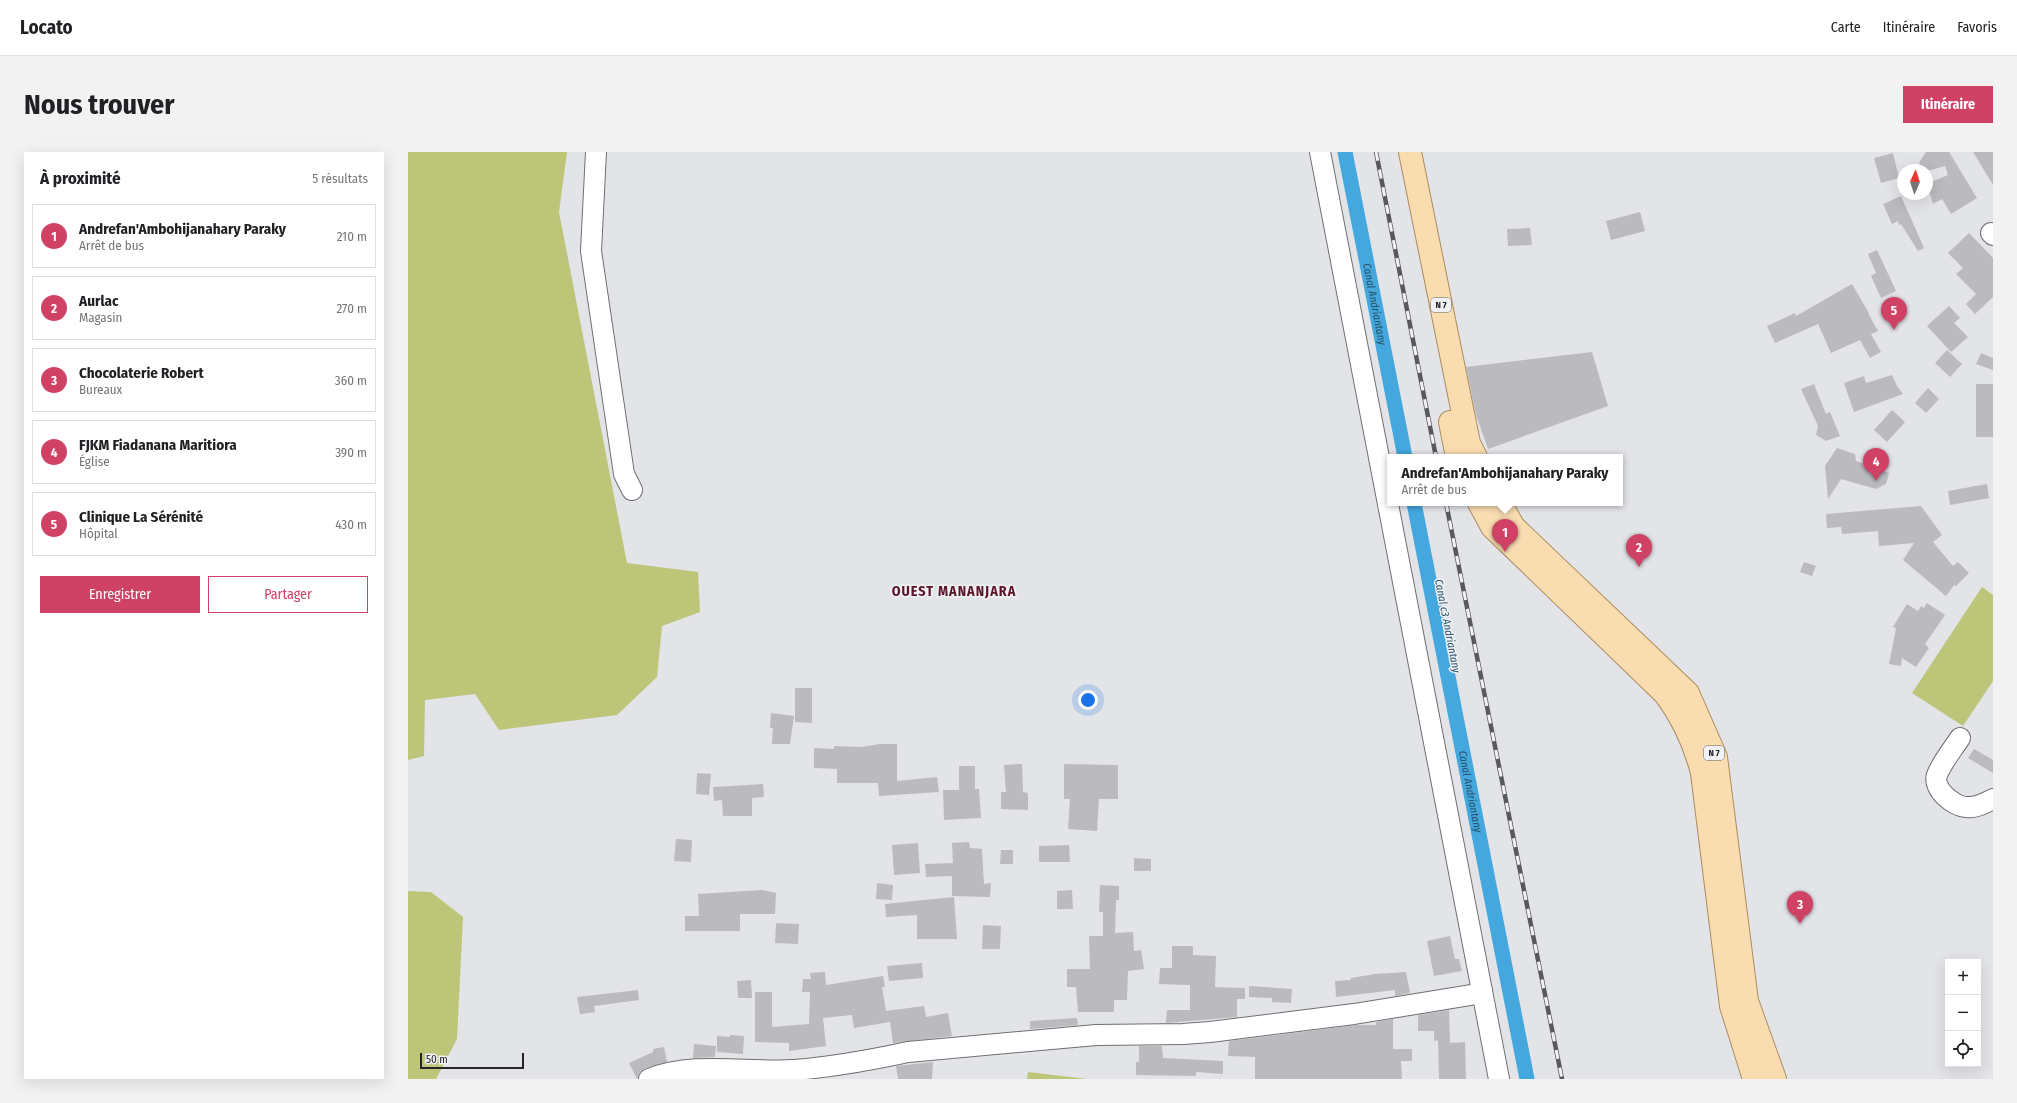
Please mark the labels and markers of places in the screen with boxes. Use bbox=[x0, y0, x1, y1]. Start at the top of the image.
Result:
pin: 5 bbox=[1881, 297, 1907, 330]
pin: 4 bbox=[1863, 448, 1889, 481]
pin: 1 bbox=[1492, 519, 1518, 552]
pin: 2 bbox=[1626, 534, 1652, 567]
pin: 3 bbox=[1787, 891, 1813, 924]

